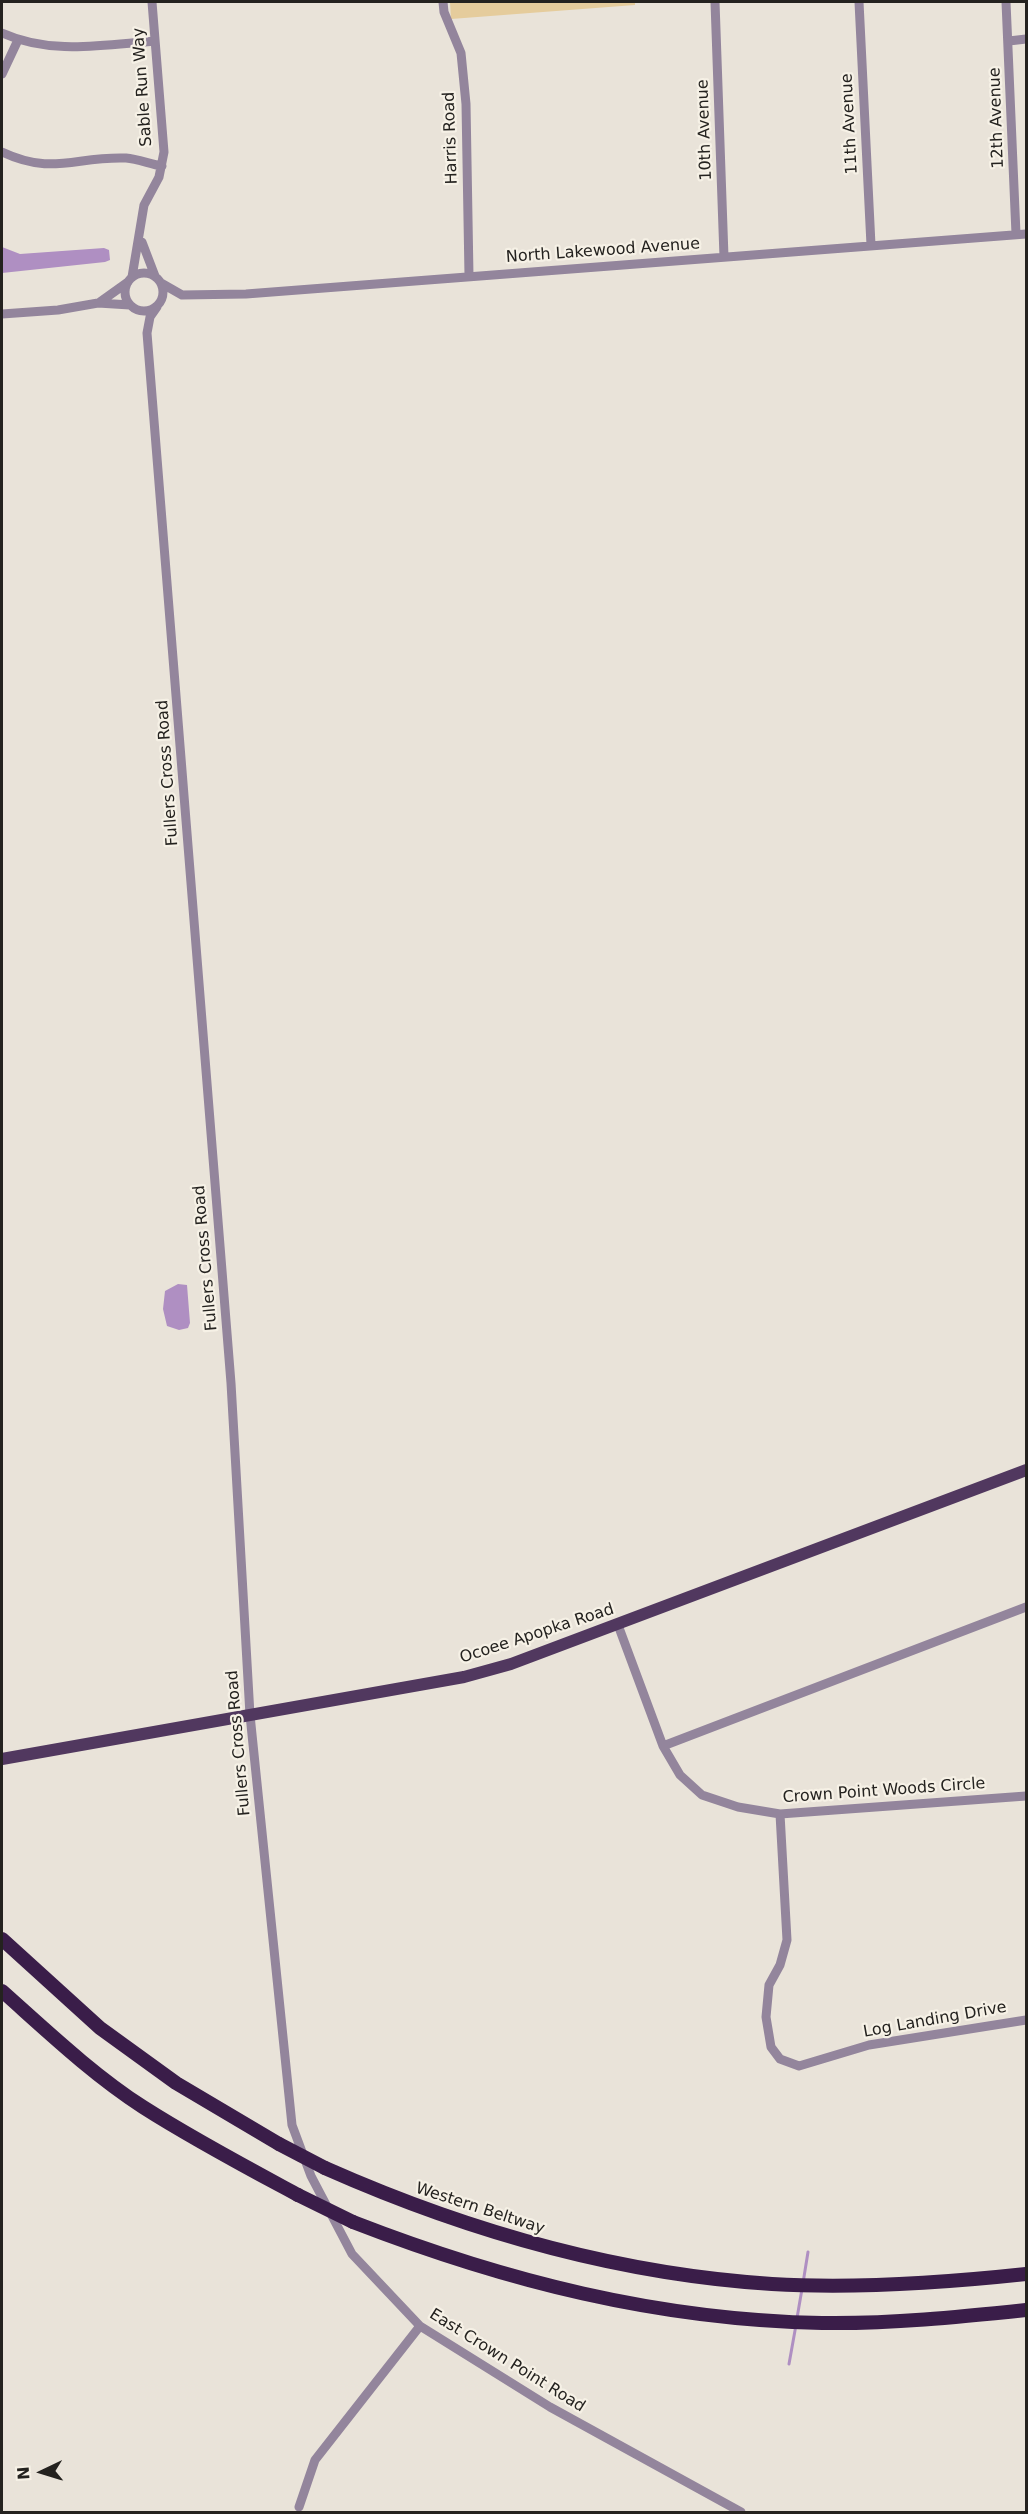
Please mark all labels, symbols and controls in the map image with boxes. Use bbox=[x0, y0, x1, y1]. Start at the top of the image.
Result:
street label: Sable Run Way bbox=[129, 27, 157, 147]
street label: 12th Avenue bbox=[986, 67, 1008, 169]
street label: 11th Avenue bbox=[838, 73, 862, 175]
street label: 10th Avenue bbox=[694, 79, 716, 181]
street label: Harris Road bbox=[440, 91, 462, 185]
street label: North Lakewood Avenue bbox=[505, 235, 701, 267]
street label: Fullers Cross Road bbox=[153, 699, 183, 847]
street label: Fullers Cross Road bbox=[190, 1184, 222, 1332]
street label: Ocoee Apopka Road bbox=[457, 1600, 617, 1668]
street label: Fullers Cross Road bbox=[223, 1669, 255, 1817]
street label: Crown Point Woods Circle bbox=[782, 1774, 986, 1808]
street label: Log Landing Drive bbox=[862, 1998, 1008, 2042]
street label: Western Beltway bbox=[413, 2179, 547, 2239]
street label: East Crown Point Road bbox=[426, 2305, 588, 2417]
north arrow bbox=[12, 2442, 72, 2502]
text: N bbox=[14, 2466, 33, 2481]

